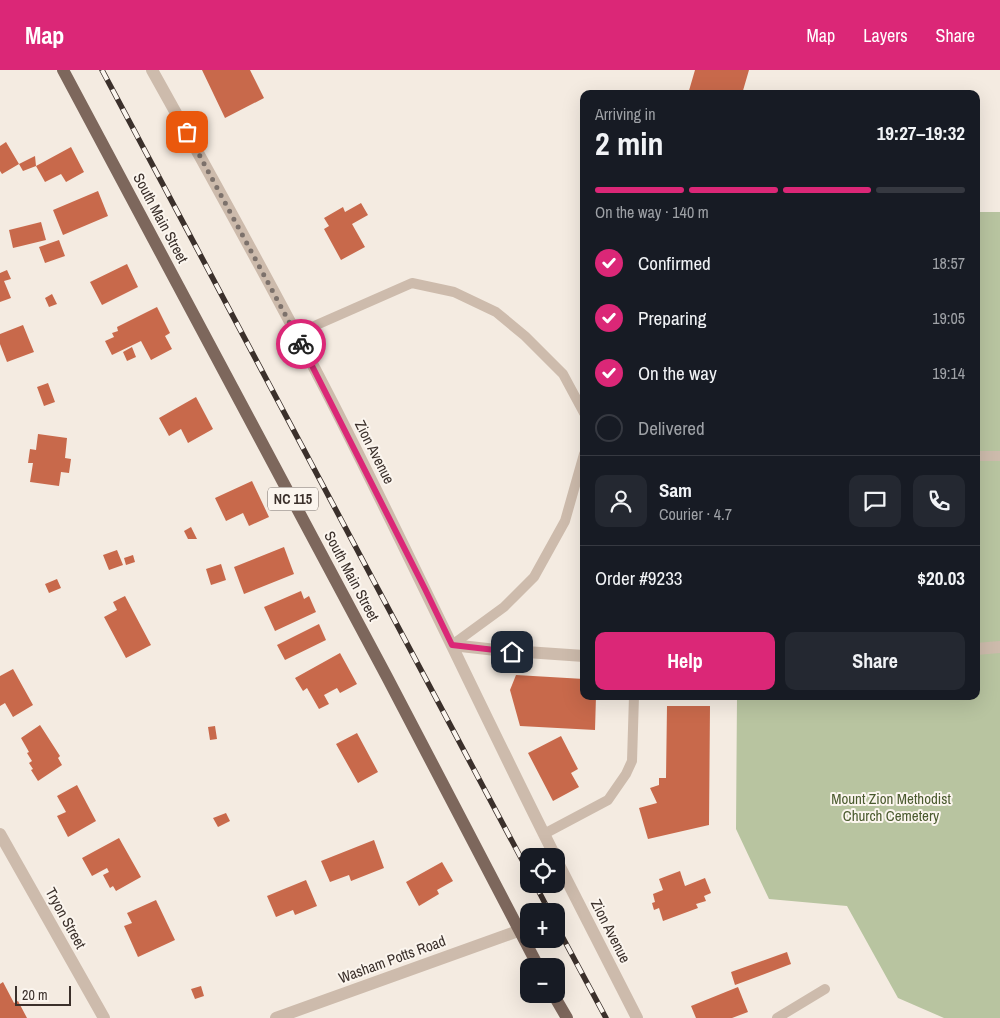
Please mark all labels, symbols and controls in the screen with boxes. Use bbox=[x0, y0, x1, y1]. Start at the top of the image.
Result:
text: Map bbox=[25, 19, 64, 51]
text: Map bbox=[807, 23, 835, 48]
text: Layers bbox=[863, 23, 908, 48]
text: Share bbox=[936, 23, 975, 48]
text: Arriving in bbox=[595, 103, 656, 125]
pin bbox=[166, 111, 208, 153]
icon: bag bbox=[173, 118, 201, 146]
text: 19:27–19:32 bbox=[877, 120, 965, 146]
text: 2 min bbox=[595, 122, 664, 165]
street label: South Main Street bbox=[128, 169, 194, 267]
text: On the way · 140 m bbox=[595, 201, 709, 223]
icon: check bbox=[595, 249, 623, 277]
text: Confirmed bbox=[638, 250, 711, 276]
text: 18:57 bbox=[932, 252, 965, 274]
icon: check bbox=[595, 304, 623, 332]
text: Preparing bbox=[638, 305, 706, 331]
text: 19:05 bbox=[932, 307, 965, 329]
courier bbox=[276, 319, 326, 369]
icon: bike bbox=[287, 330, 315, 358]
icon: check bbox=[595, 359, 623, 387]
text: On the way bbox=[638, 360, 717, 386]
text: 19:14 bbox=[932, 362, 965, 384]
text: Delivered bbox=[638, 415, 705, 441]
street label: Zion Avenue bbox=[350, 417, 400, 488]
button: person bbox=[595, 475, 647, 527]
button: chat bbox=[849, 475, 901, 527]
button: phone bbox=[913, 475, 965, 527]
text: Sam bbox=[659, 477, 692, 503]
road number: NC 115 bbox=[268, 488, 318, 510]
text: Courier · 4.7 bbox=[659, 503, 732, 525]
street label: South Main Street bbox=[319, 527, 385, 625]
text: Order #9233 bbox=[595, 565, 682, 591]
text: $20.03 bbox=[917, 565, 965, 591]
pin bbox=[491, 631, 533, 673]
button: Help bbox=[595, 632, 775, 690]
button: Share bbox=[785, 632, 965, 690]
icon: home bbox=[498, 638, 526, 666]
park label: Mount Zion Methodist Church Cemetery bbox=[831, 788, 951, 826]
map controls bbox=[520, 848, 565, 1003]
button: locate bbox=[520, 848, 565, 893]
street label: Tryon Street bbox=[41, 884, 92, 953]
street label: Zion Avenue bbox=[586, 896, 636, 967]
button: + bbox=[520, 903, 565, 948]
street label: Washam Potts Road bbox=[336, 930, 448, 988]
button: − bbox=[520, 958, 565, 1003]
scale bar bbox=[15, 983, 71, 1006]
text: 20 m bbox=[22, 986, 48, 1004]

